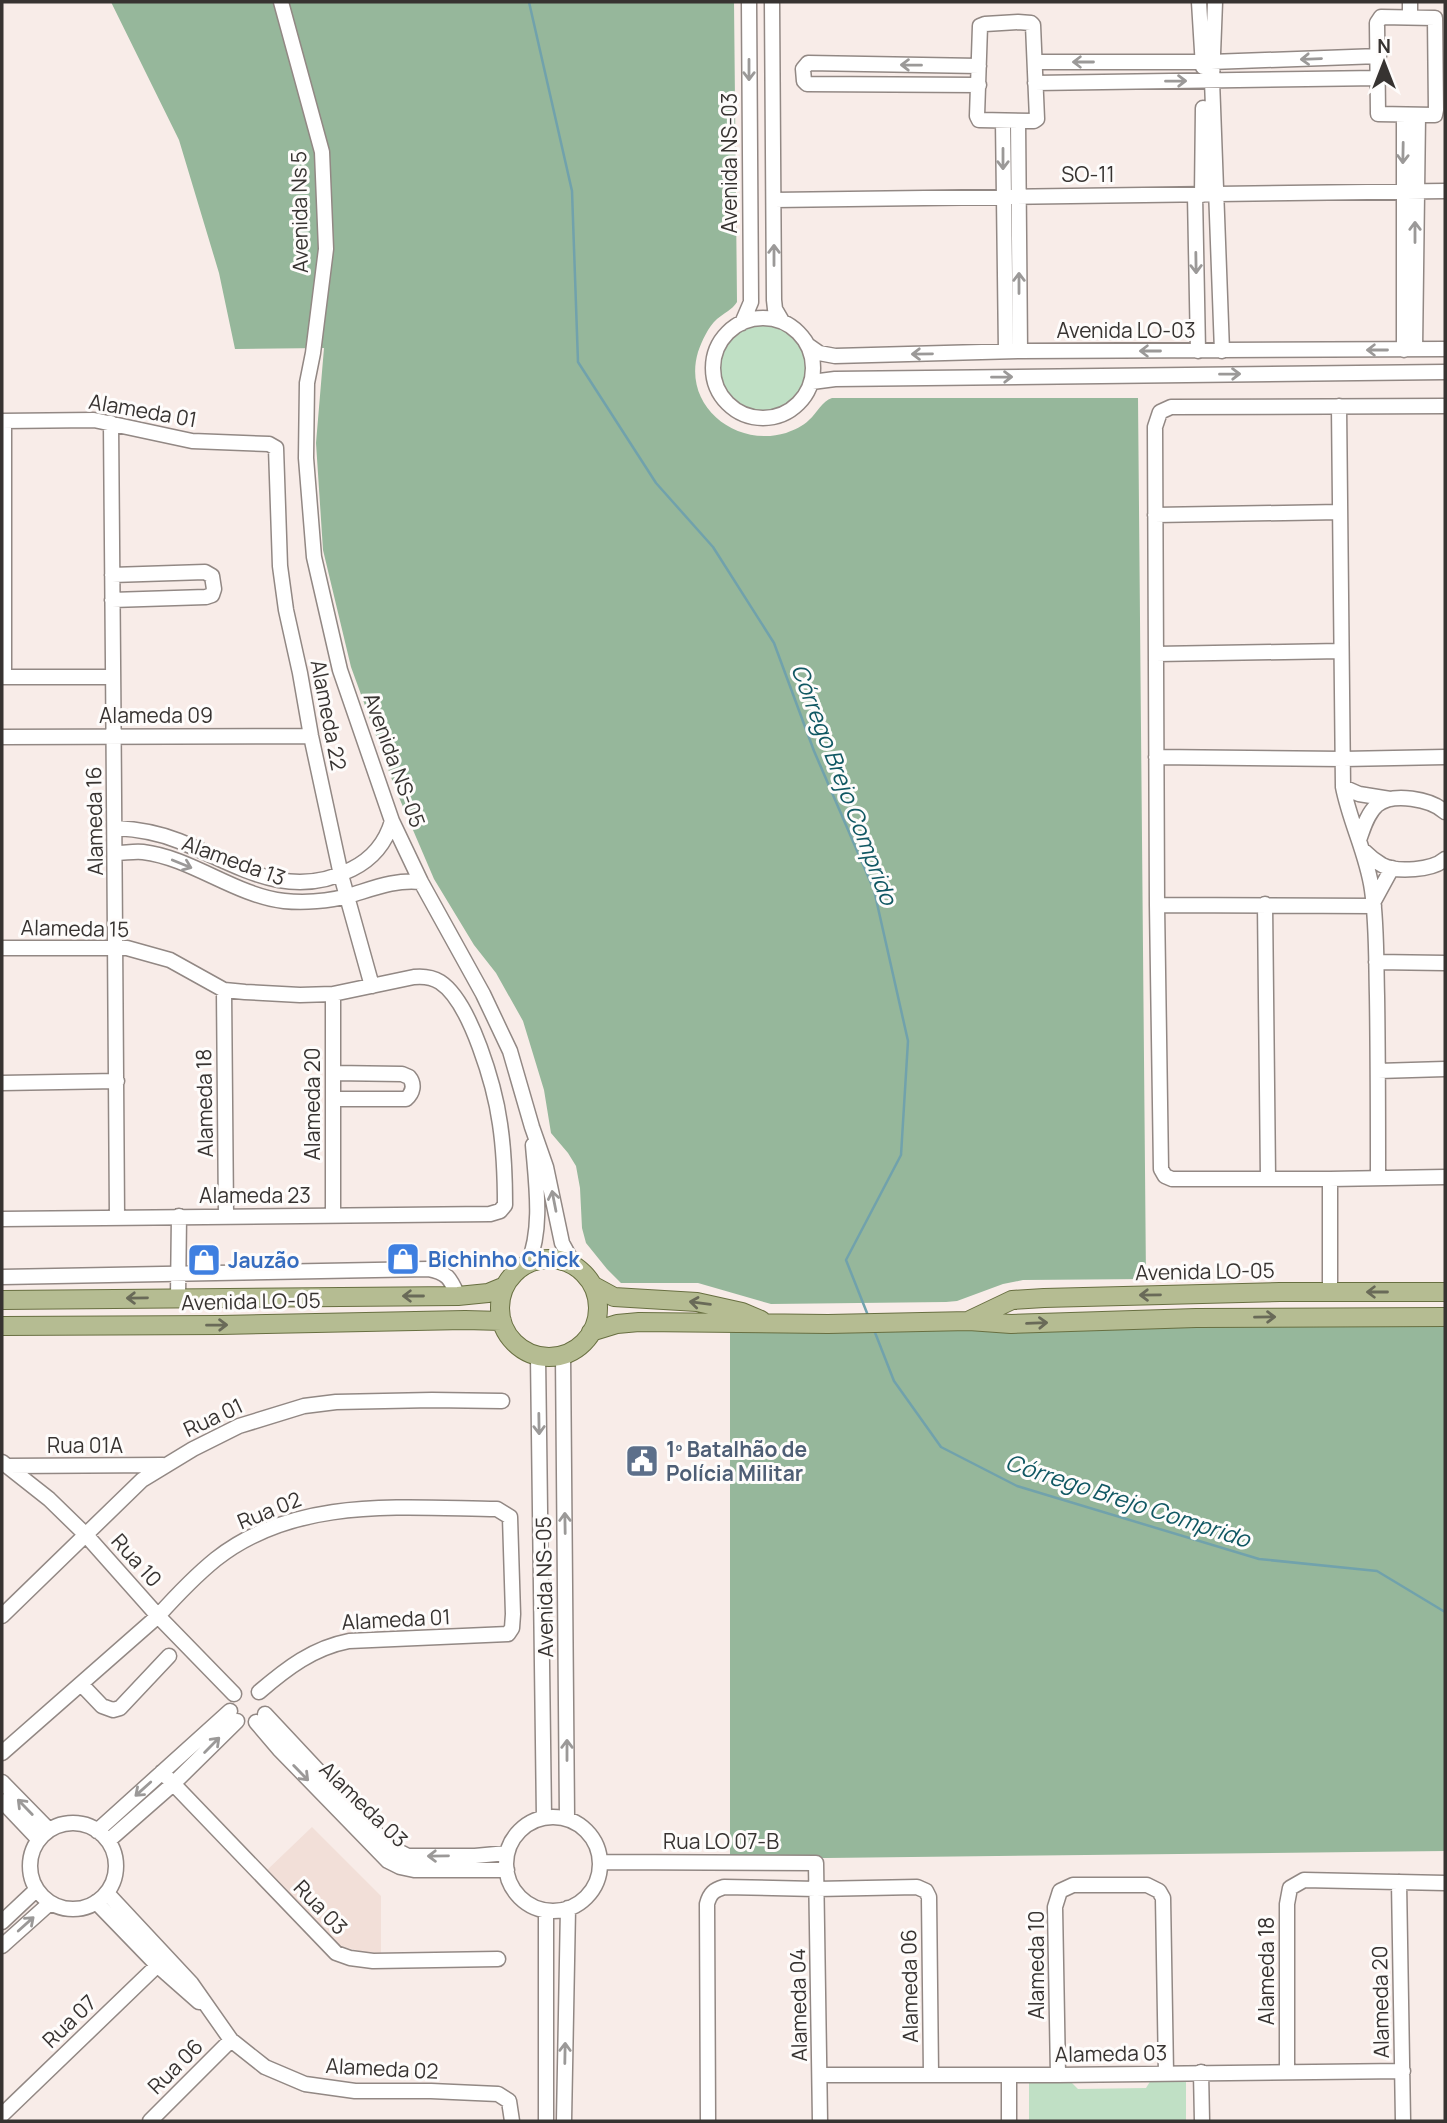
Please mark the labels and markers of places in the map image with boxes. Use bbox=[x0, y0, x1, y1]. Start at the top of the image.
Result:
shop icon: Bichinho Chick bbox=[384, 1240, 422, 1278]
shop icon: Jauzão bbox=[185, 1241, 223, 1279]
place label: Bichinho Chick bbox=[428, 1245, 580, 1273]
place label: Jauzão bbox=[228, 1246, 299, 1274]
place label: 1º Batalhão de Polícia Militar bbox=[666, 1435, 807, 1487]
public building icon: 1º Batalhão de Polícia Militar bbox=[623, 1442, 661, 1480]

